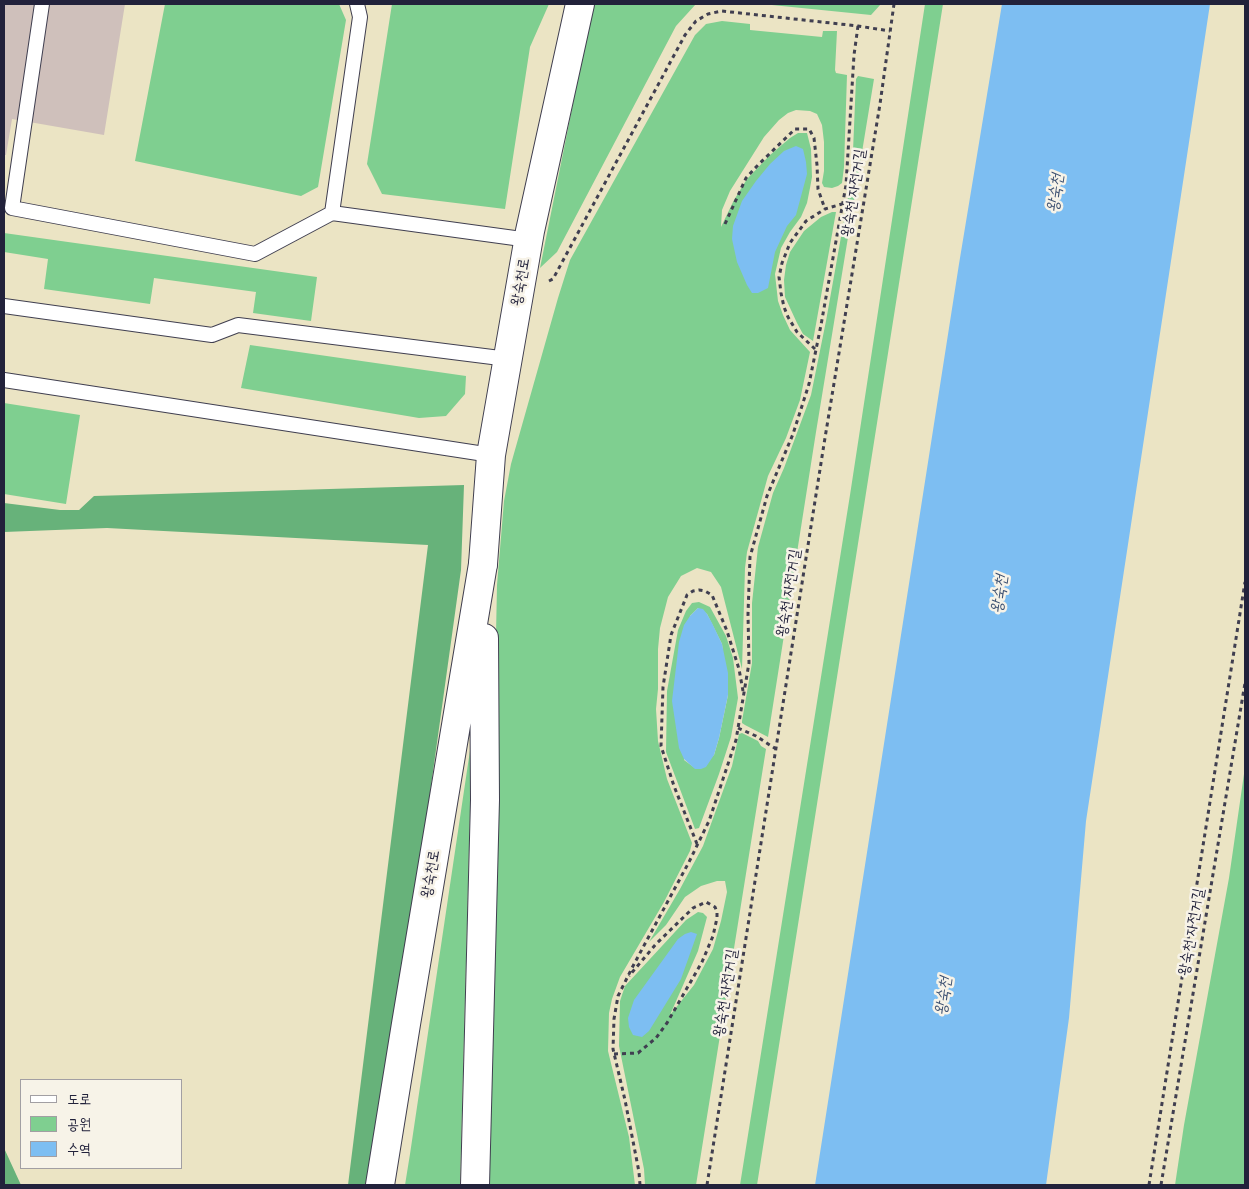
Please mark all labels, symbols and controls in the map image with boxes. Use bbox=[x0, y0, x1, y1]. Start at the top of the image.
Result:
street label: 왕숙천 자전거길 bbox=[838, 148, 870, 238]
water label: 왕숙천 bbox=[1044, 173, 1068, 213]
street label: 왕숙천로 bbox=[508, 257, 534, 307]
street label: 왕숙천 자전거길 bbox=[773, 548, 805, 638]
water label: 왕숙천 bbox=[988, 574, 1012, 614]
street label: 왕숙천로 bbox=[418, 849, 444, 899]
street label: 왕숙천 자전거길 bbox=[1175, 887, 1209, 977]
street label: 왕숙천 자전거길 bbox=[710, 948, 742, 1038]
water label: 왕숙천 bbox=[932, 976, 956, 1016]
legend bbox=[20, 1079, 182, 1169]
text: 도로 bbox=[67, 1086, 91, 1112]
text: 공원 bbox=[67, 1111, 91, 1137]
text: 수역 bbox=[67, 1136, 91, 1162]

